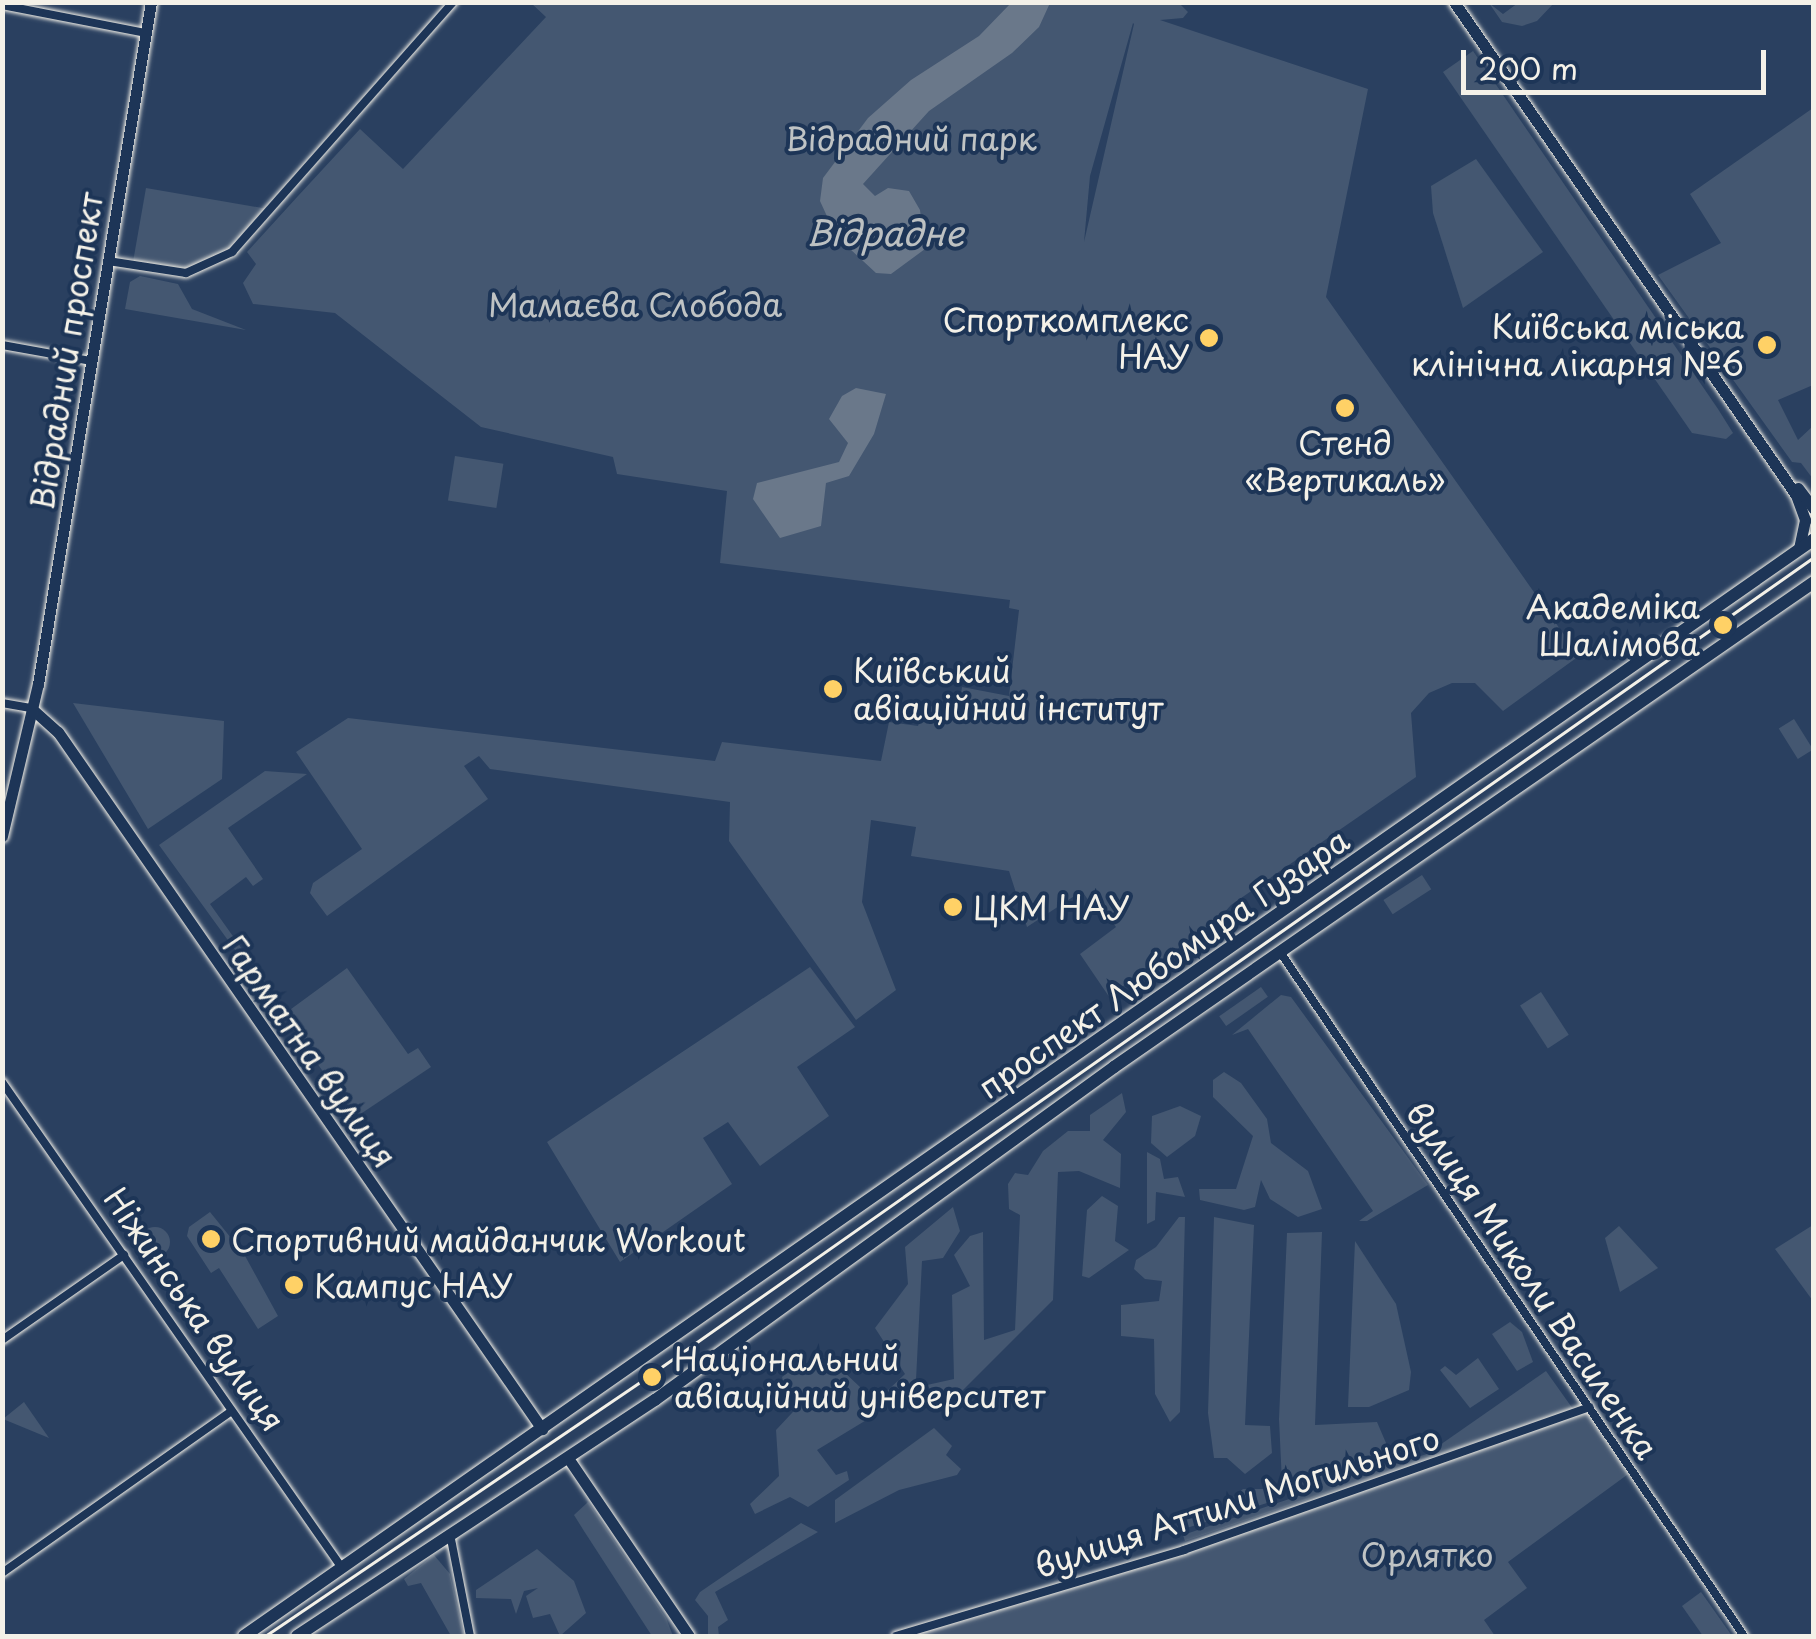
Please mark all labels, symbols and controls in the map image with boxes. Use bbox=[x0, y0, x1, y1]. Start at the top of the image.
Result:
scale bar bbox=[1466, 30, 1771, 92]
text: 200 m bbox=[1478, 45, 1578, 90]
park label: Відрадний парк bbox=[785, 119, 1037, 157]
street label: Відрадний проспект bbox=[22, 189, 110, 513]
water label: Відрадне bbox=[806, 211, 964, 253]
park label: Мамаєва Слобода bbox=[487, 285, 783, 323]
place label: Спорткомплекс НАУ bbox=[942, 301, 1189, 376]
place label: Київська міська клінічна лікарня №6 bbox=[1409, 308, 1744, 383]
marker: Спорткомплекс НАУ bbox=[1198, 327, 1220, 349]
marker: Київська міська клінічна лікарня №6 bbox=[1754, 332, 1780, 358]
marker: Стенд «Вертикаль» bbox=[1334, 397, 1356, 419]
place label: Стенд «Вертикаль» bbox=[1245, 424, 1445, 499]
place label: Академіка Шалімова bbox=[1526, 588, 1700, 663]
marker: Академіка Шалімова bbox=[1710, 612, 1736, 638]
place label: Київський авіаційний інститут bbox=[853, 652, 1165, 727]
marker: Київський авіаційний інститут bbox=[822, 678, 844, 700]
street label: проспект Любомира Гузара bbox=[969, 819, 1357, 1107]
place label: ЦКМ НАУ bbox=[973, 888, 1133, 926]
marker: ЦКМ НАУ bbox=[942, 896, 964, 918]
street label: Гарматна вулиця bbox=[215, 927, 405, 1175]
street label: вулиця Миколи Василенка bbox=[1399, 1094, 1667, 1466]
street label: Ніжинська вулиця bbox=[96, 1180, 294, 1438]
place label: Спортивний майданчик Workout bbox=[231, 1220, 747, 1258]
marker: Спортивний майданчик Workout bbox=[200, 1228, 222, 1250]
place label: Кампус НАУ bbox=[314, 1266, 516, 1304]
marker: Кампус НАУ bbox=[283, 1274, 305, 1296]
place label: Національний авіаційний університет bbox=[674, 1340, 1046, 1415]
marker: Національний авіаційний університет bbox=[639, 1364, 665, 1390]
street label: вулиця Аттили Могильного bbox=[1028, 1417, 1446, 1585]
park label: Орлятко bbox=[1360, 1535, 1494, 1573]

